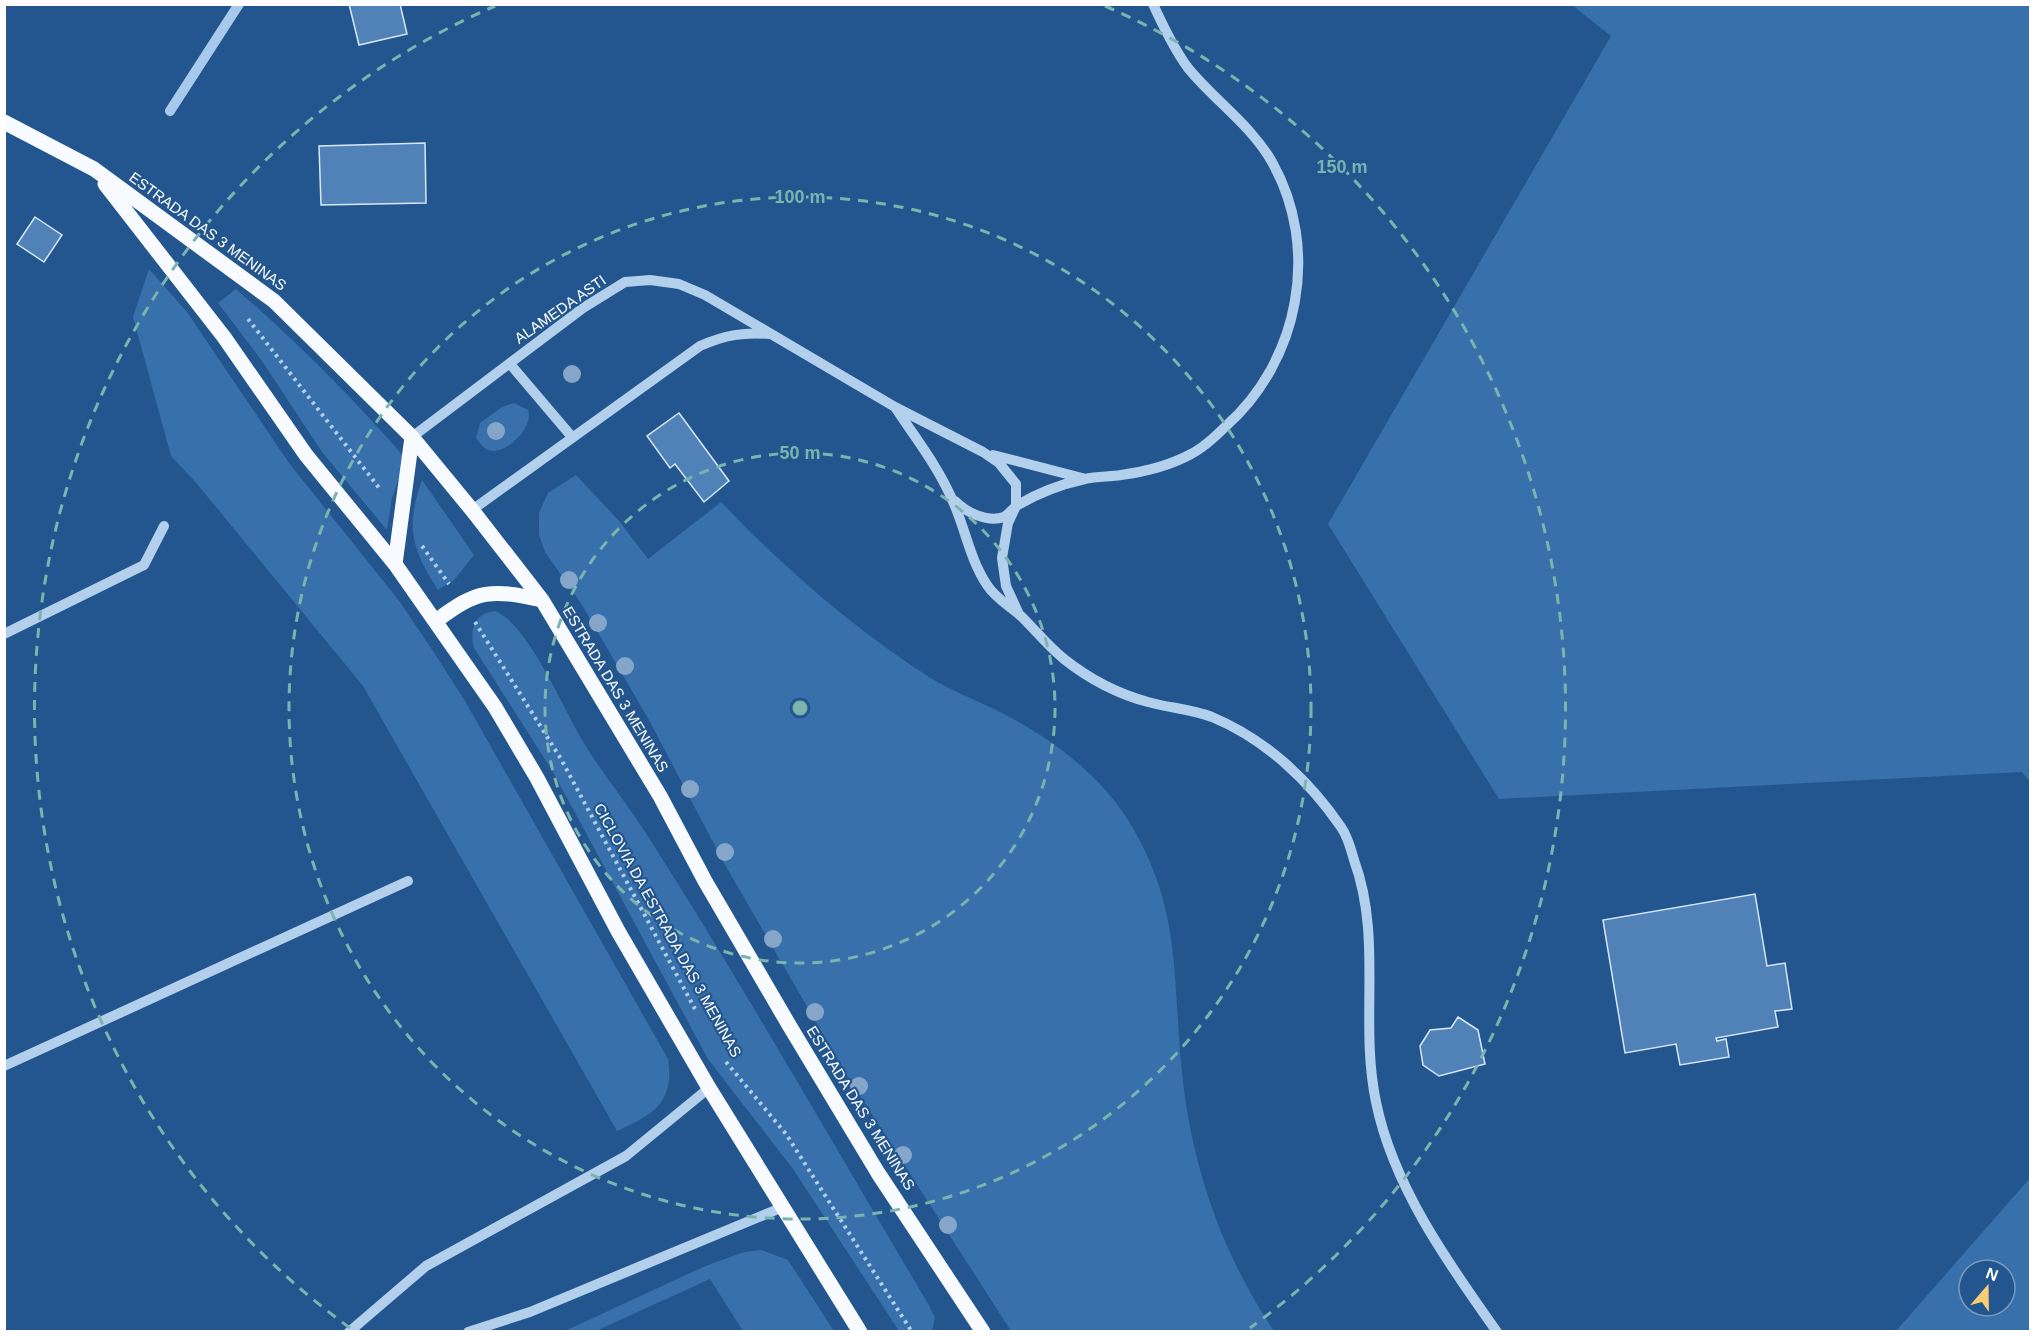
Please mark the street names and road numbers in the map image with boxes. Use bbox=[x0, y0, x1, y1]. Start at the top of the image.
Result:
street label: ESTRADA DAS 3 MENINAS bbox=[126, 168, 290, 294]
street label: ALAMEDA ASTI bbox=[511, 271, 609, 347]
street label: ESTRADA DAS 3 MENINAS bbox=[560, 603, 672, 775]
street label: CICLOVIA DA ESTRADA DAS 3 MENINAS bbox=[591, 800, 745, 1060]
street label: ESTRADA DAS 3 MENINAS bbox=[803, 1023, 919, 1193]

